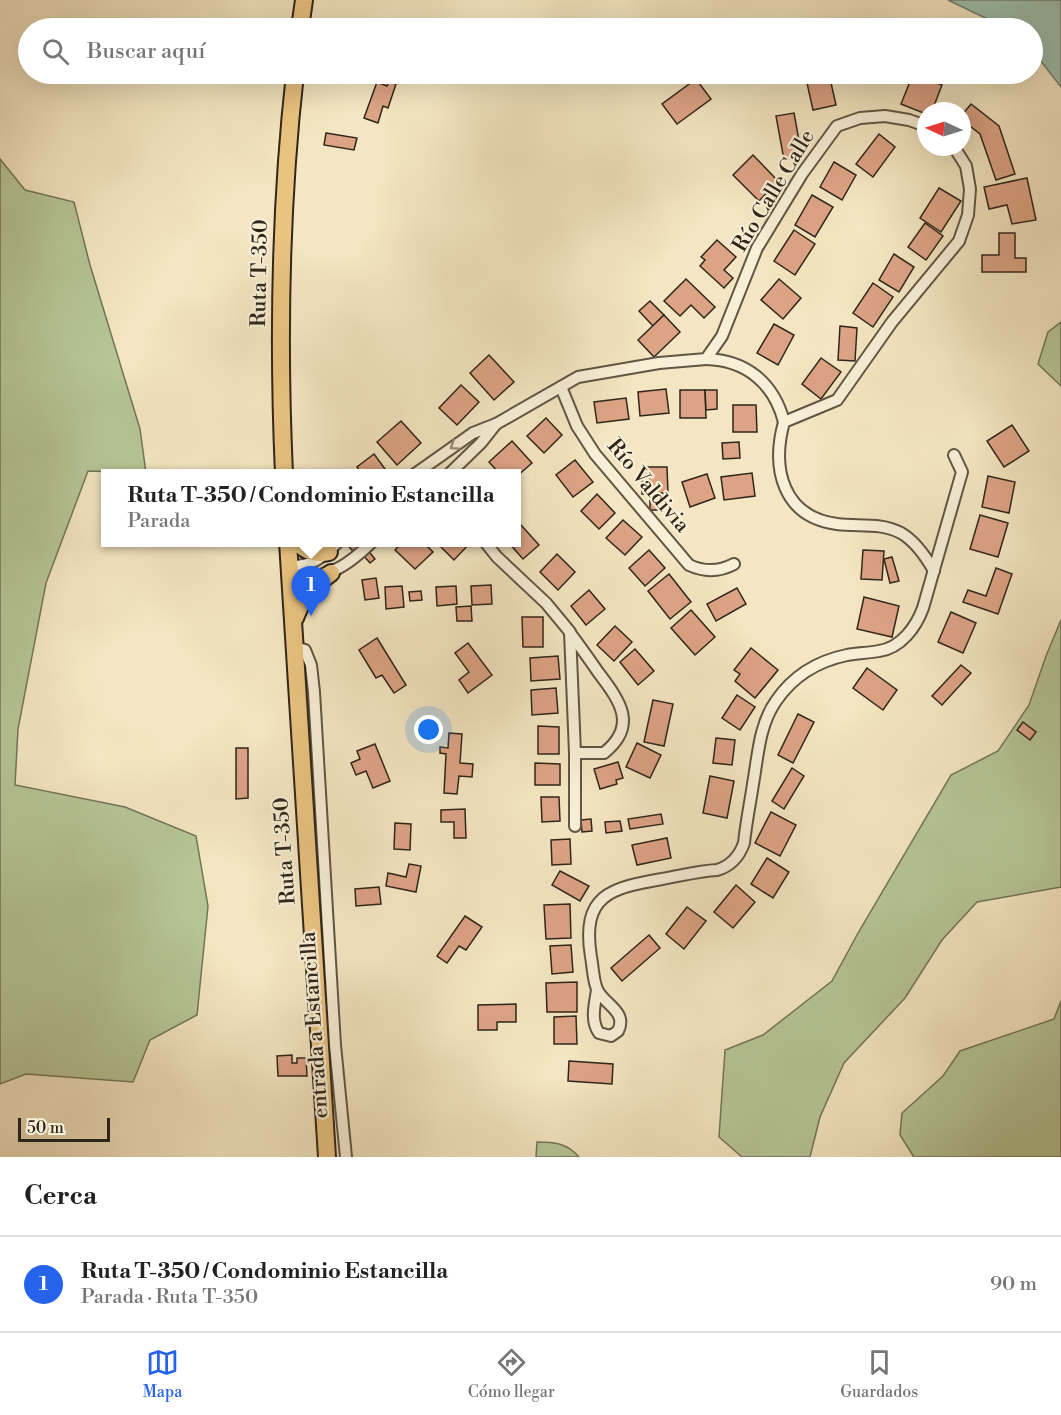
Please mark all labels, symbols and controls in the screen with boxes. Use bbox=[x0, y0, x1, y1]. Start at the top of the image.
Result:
search box bbox=[18, 18, 1043, 84]
icon: search bbox=[39, 35, 72, 68]
text: Buscar aquí bbox=[87, 38, 205, 65]
north arrow bbox=[917, 102, 971, 156]
street label: Río Calle Calle bbox=[727, 125, 821, 257]
street label: Ruta T-350 bbox=[246, 219, 274, 327]
street label: Río Valdivia bbox=[601, 434, 695, 539]
one-way arrow bbox=[449, 439, 460, 450]
popup bbox=[101, 469, 521, 547]
text: Ruta T-350 / Condominio Estancilla bbox=[127, 482, 495, 509]
text: Parada bbox=[127, 509, 190, 534]
pin: 1 bbox=[292, 566, 330, 616]
your location bbox=[414, 715, 443, 744]
street label: Ruta T-350 bbox=[268, 796, 302, 906]
street label: entrada a Estancilla bbox=[295, 930, 335, 1119]
scale bar bbox=[18, 1115, 110, 1142]
text: 50 m bbox=[27, 1118, 64, 1138]
text: Cerca bbox=[24, 1180, 97, 1212]
text: Ruta T-350 / Condominio Estancilla bbox=[81, 1258, 448, 1285]
text: 1 bbox=[39, 1272, 48, 1297]
text: 90 m bbox=[990, 1272, 1037, 1297]
text: Parada · Ruta T-350 bbox=[81, 1285, 258, 1310]
tab: Mapa bbox=[143, 1346, 182, 1402]
tab: Cómo llegar bbox=[468, 1346, 555, 1402]
tab: Guardados bbox=[840, 1346, 918, 1402]

